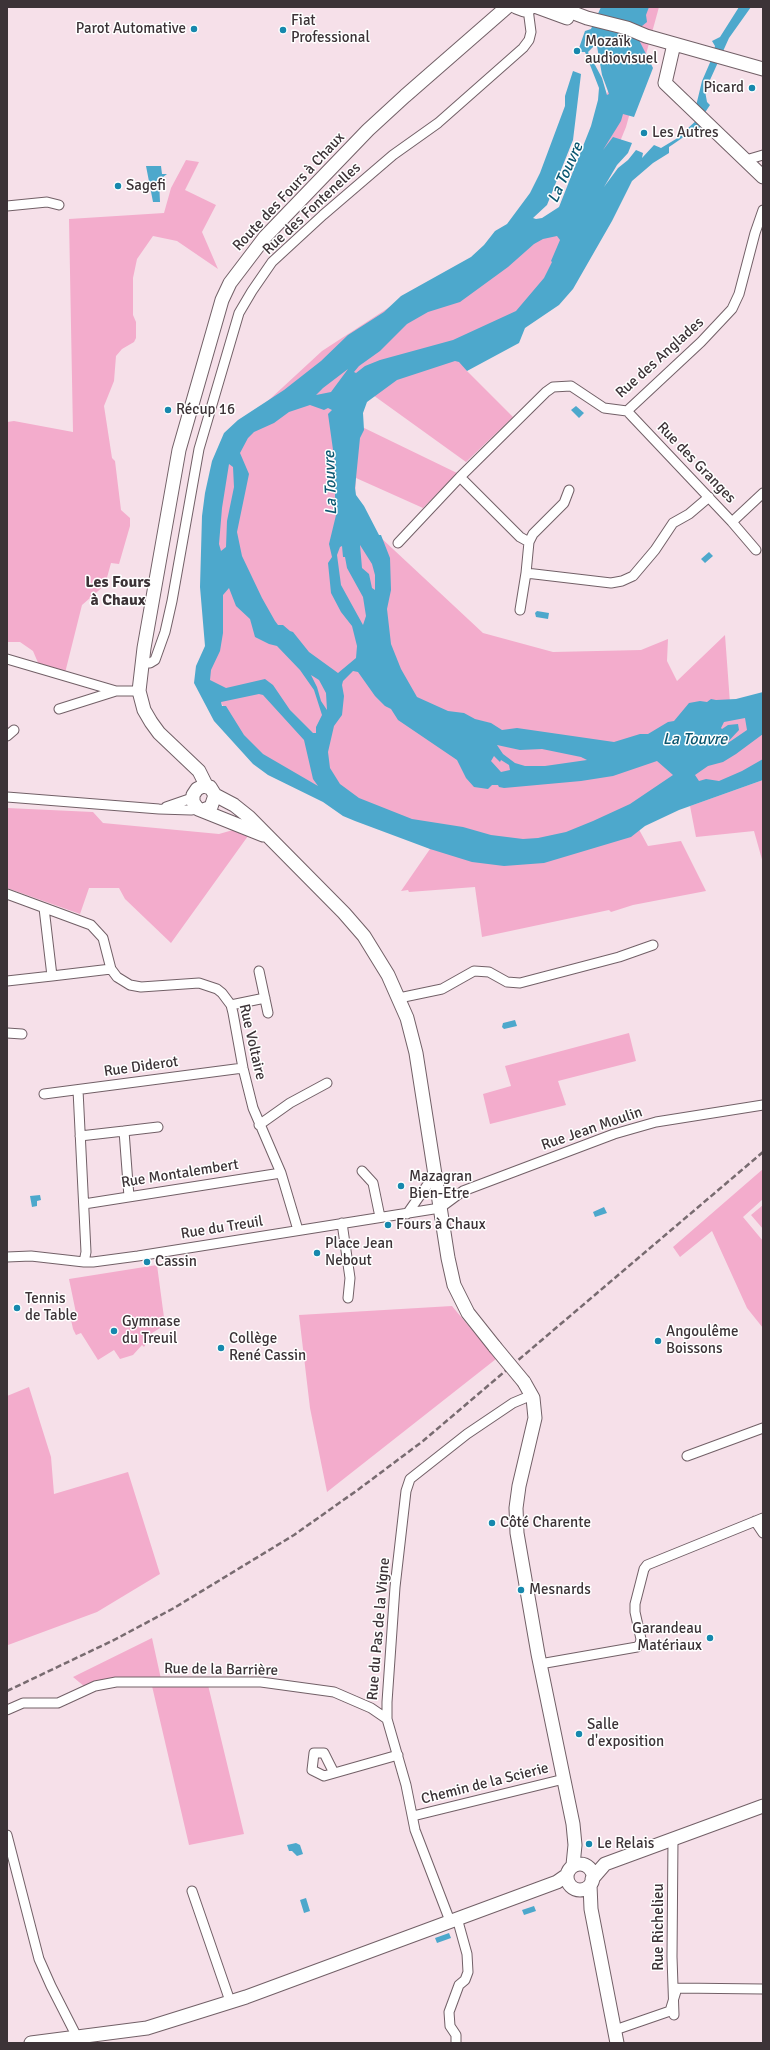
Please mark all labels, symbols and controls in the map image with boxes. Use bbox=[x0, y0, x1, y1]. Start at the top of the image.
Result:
place label: Fiat Professional bbox=[291, 12, 370, 47]
place label: Parot Automative bbox=[76, 20, 186, 38]
marker: Parot Automative bbox=[189, 24, 199, 34]
marker: Fiat Professional bbox=[278, 25, 288, 35]
place label: Mozaïk audiovisuel bbox=[585, 33, 658, 68]
marker: Mozaïk audiovisuel bbox=[572, 46, 582, 56]
place label: Picard bbox=[703, 79, 744, 97]
marker: Picard bbox=[747, 83, 757, 93]
place label: Les Autres bbox=[652, 124, 719, 142]
marker: Les Autres bbox=[639, 128, 649, 138]
street label: Route des Fours à Chaux bbox=[229, 129, 349, 255]
water label: La Touvre bbox=[544, 140, 588, 206]
street label: Rue des Fontenelles bbox=[259, 159, 365, 259]
place label: Sagefi bbox=[126, 177, 166, 195]
marker: Sagefi bbox=[113, 181, 123, 191]
street label: Rue des Anglades bbox=[612, 314, 708, 402]
place label: Récup 16 bbox=[176, 401, 235, 419]
marker: Récup 16 bbox=[163, 405, 173, 415]
street label: Rue des Granges bbox=[653, 419, 739, 507]
water label: La Touvre bbox=[320, 451, 342, 515]
district label: Les Fours à Chaux bbox=[85, 573, 151, 611]
water label: La Touvre bbox=[663, 730, 727, 750]
street label: Rue Voltaire bbox=[235, 1002, 269, 1082]
street label: Rue Diderot bbox=[103, 1053, 179, 1081]
street label: Rue Jean Moulin bbox=[539, 1103, 645, 1155]
street label: Rue Montalembert bbox=[120, 1156, 240, 1192]
place label: Mazagran Bien-Etre bbox=[409, 1168, 472, 1203]
marker: Mazagran Bien-Etre bbox=[396, 1181, 406, 1191]
street label: Rue du Treuil bbox=[180, 1213, 264, 1243]
place label: Fours à Chaux bbox=[396, 1216, 486, 1234]
marker: Fours à Chaux bbox=[383, 1220, 393, 1230]
place label: Place Jean Nebout bbox=[325, 1235, 393, 1270]
marker: Place Jean Nebout bbox=[312, 1248, 322, 1258]
place label: Cassin bbox=[155, 1253, 197, 1271]
marker: Cassin bbox=[142, 1257, 152, 1267]
place label: Tennis de Table bbox=[25, 1290, 77, 1325]
marker: Tennis de Table bbox=[12, 1303, 22, 1313]
place label: Gymnase du Treuil bbox=[122, 1313, 180, 1348]
place label: Angoulême Boissons bbox=[666, 1323, 739, 1358]
marker: Gymnase du Treuil bbox=[109, 1326, 119, 1336]
place label: Collège René Cassin bbox=[229, 1330, 306, 1365]
marker: Angoulême Boissons bbox=[653, 1336, 663, 1346]
marker: Collège René Cassin bbox=[216, 1343, 226, 1353]
place label: Côté Charente bbox=[500, 1514, 591, 1532]
marker: Côté Charente bbox=[487, 1518, 497, 1528]
street label: Rue du Pas de la Vigne bbox=[364, 1557, 394, 1701]
place label: Mesnards bbox=[529, 1581, 591, 1599]
marker: Mesnards bbox=[516, 1585, 526, 1595]
place label: Garandeau Matériaux bbox=[632, 1620, 702, 1655]
marker: Garandeau Matériaux bbox=[705, 1633, 715, 1643]
street label: Rue de la Barrière bbox=[164, 1660, 278, 1680]
place label: Salle d'exposition bbox=[587, 1716, 664, 1751]
marker: Salle d'exposition bbox=[574, 1729, 584, 1739]
street label: Chemin de la Scierie bbox=[419, 1759, 551, 1809]
place label: Le Relais bbox=[597, 1835, 654, 1853]
marker: Le Relais bbox=[584, 1839, 594, 1849]
street label: Rue Richelieu bbox=[650, 1883, 668, 1971]

